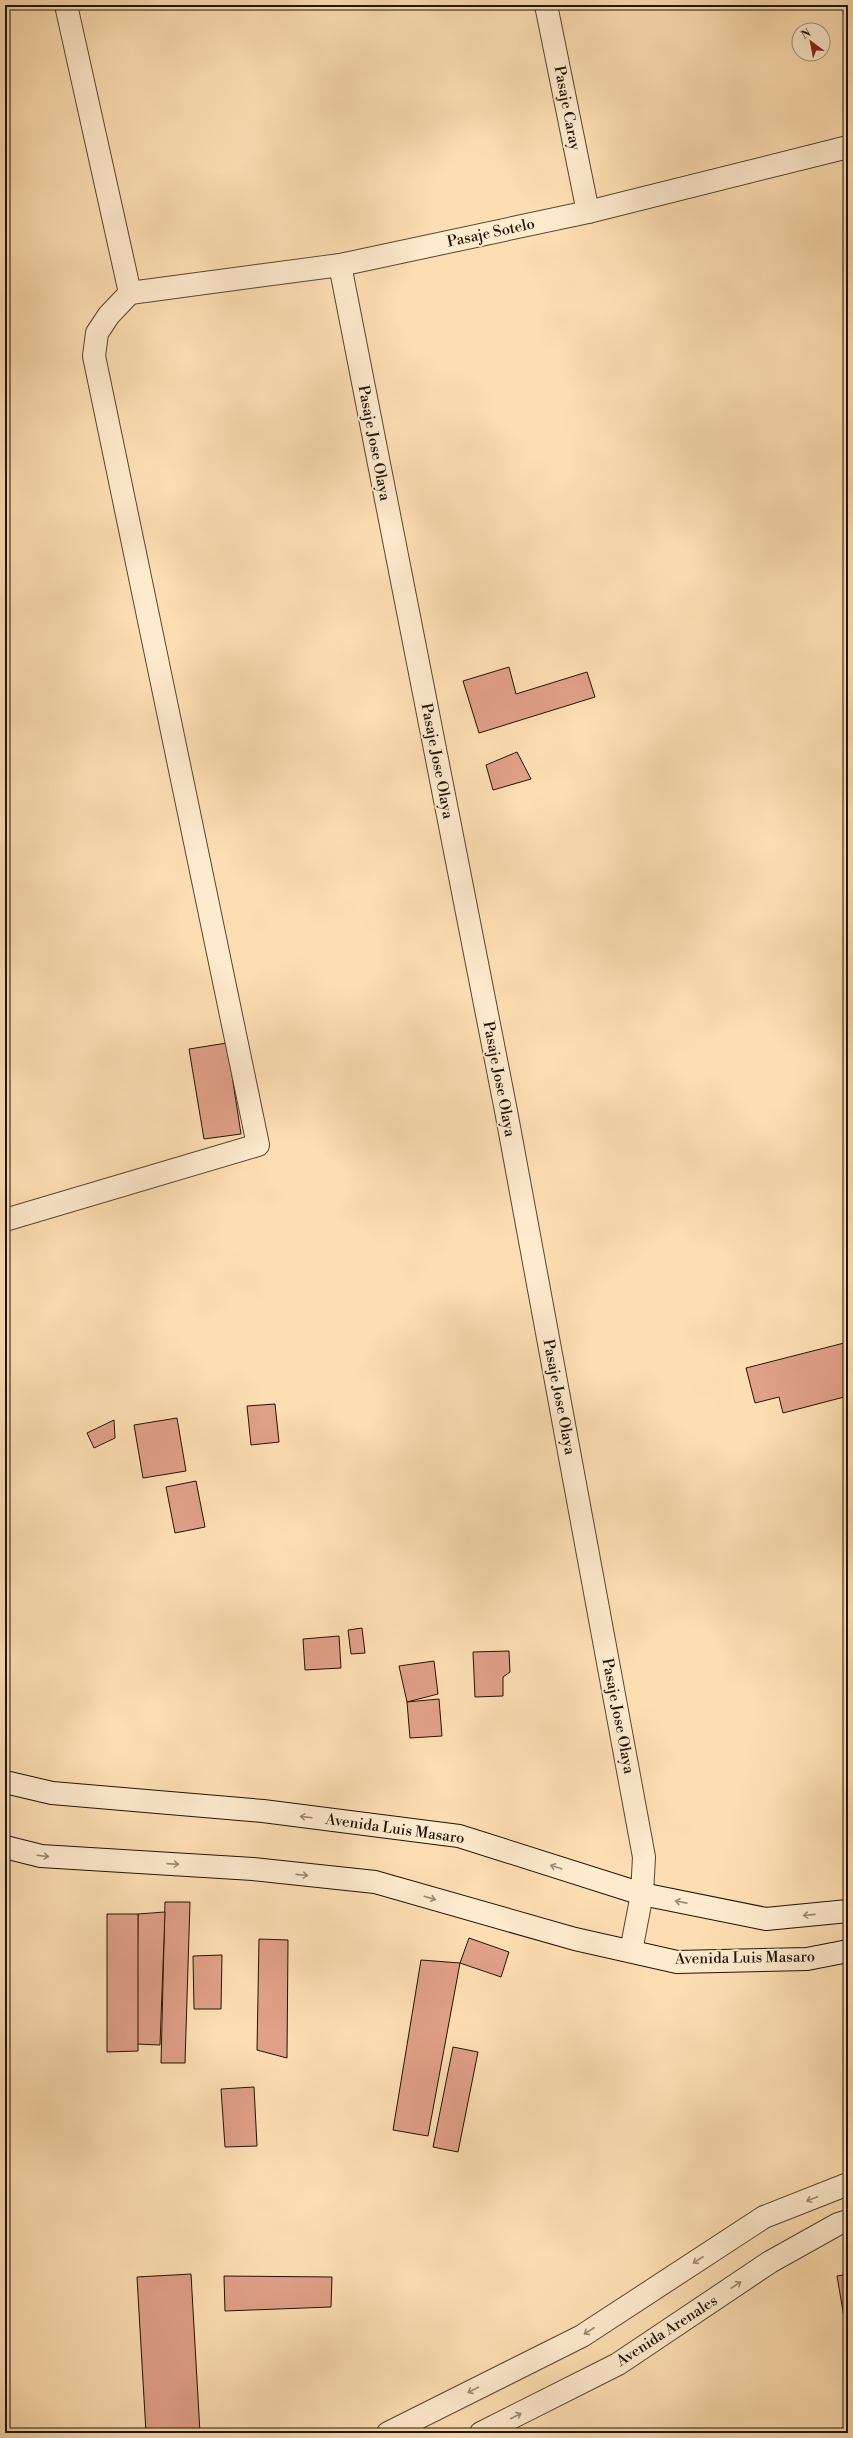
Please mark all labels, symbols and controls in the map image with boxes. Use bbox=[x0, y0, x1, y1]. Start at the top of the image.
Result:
north arrow bbox=[791, 22, 831, 62]
text: N bbox=[799, 26, 814, 43]
street label: Pasaje Caray bbox=[549, 64, 585, 153]
street label: Pasaje Sotelo bbox=[445, 214, 537, 252]
street label: Pasaje Jose Olaya bbox=[353, 384, 395, 503]
street label: Pasaje Jose Olaya bbox=[416, 702, 458, 821]
street label: Pasaje Jose Olaya bbox=[478, 1020, 520, 1139]
street label: Pasaje Jose Olaya bbox=[538, 1338, 580, 1457]
street label: Pasaje Jose Olaya bbox=[597, 1657, 639, 1776]
street label: Avenida Luis Masaro bbox=[323, 1810, 466, 1848]
one-way arrow bbox=[300, 1813, 313, 1821]
one-way arrow bbox=[36, 1852, 49, 1860]
one-way arrow bbox=[166, 1861, 179, 1868]
one-way arrow bbox=[550, 1863, 563, 1870]
one-way arrow bbox=[295, 1871, 308, 1878]
one-way arrow bbox=[423, 1895, 436, 1902]
one-way arrow bbox=[675, 1898, 688, 1906]
one-way arrow bbox=[803, 1911, 816, 1919]
street label: Avenida Luis Masaro bbox=[674, 1947, 815, 1969]
one-way arrow bbox=[806, 2195, 818, 2203]
one-way arrow bbox=[693, 2256, 704, 2264]
one-way arrow bbox=[730, 2281, 741, 2289]
street label: Avenida Arenales bbox=[612, 2291, 721, 2371]
one-way arrow bbox=[584, 2327, 595, 2335]
one-way arrow bbox=[467, 2387, 479, 2394]
one-way arrow bbox=[510, 2411, 522, 2419]

